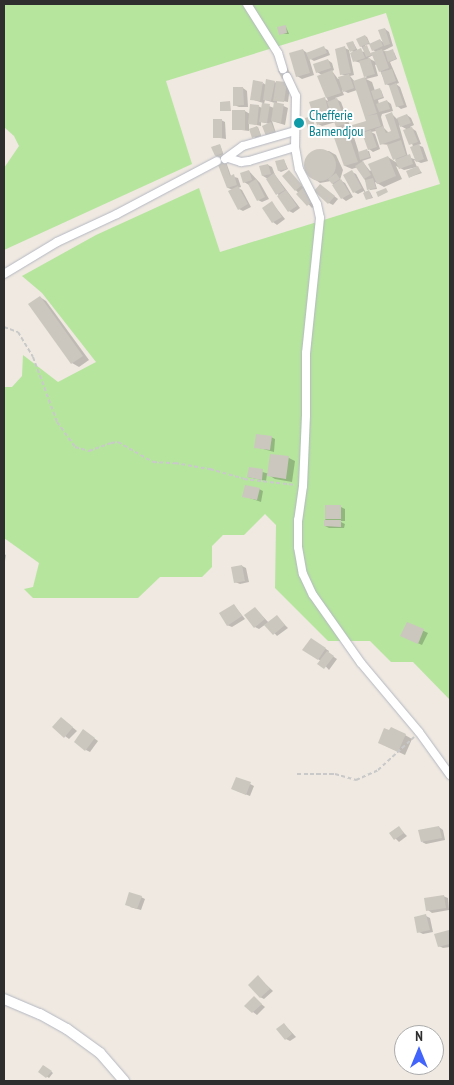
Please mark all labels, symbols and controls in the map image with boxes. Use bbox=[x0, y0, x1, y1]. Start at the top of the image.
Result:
place label: Chefferie Bamendjou bbox=[309, 107, 363, 140]
marker: Chefferie Bamendjou bbox=[293, 117, 305, 129]
north arrow bbox=[394, 1025, 444, 1075]
text: N bbox=[415, 1027, 423, 1045]

